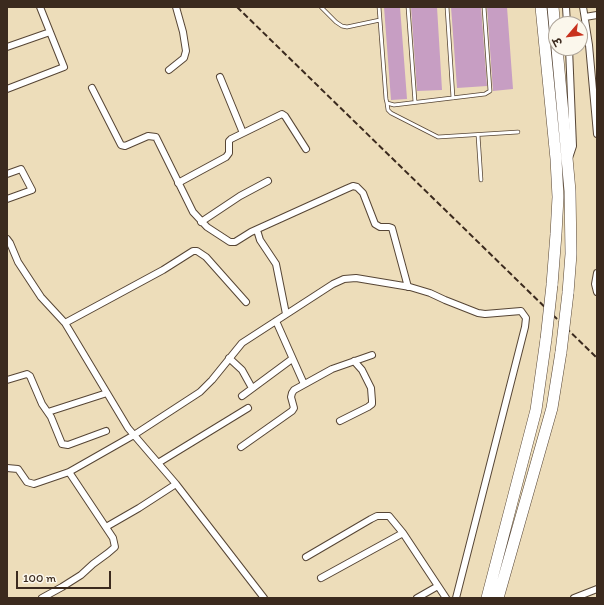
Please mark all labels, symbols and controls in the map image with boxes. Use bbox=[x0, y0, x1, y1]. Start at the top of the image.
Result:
north arrow bbox=[548, 16, 588, 56]
text: उ bbox=[550, 35, 565, 48]
scale bar bbox=[18, 563, 113, 589]
text: 100 m bbox=[23, 571, 56, 585]

